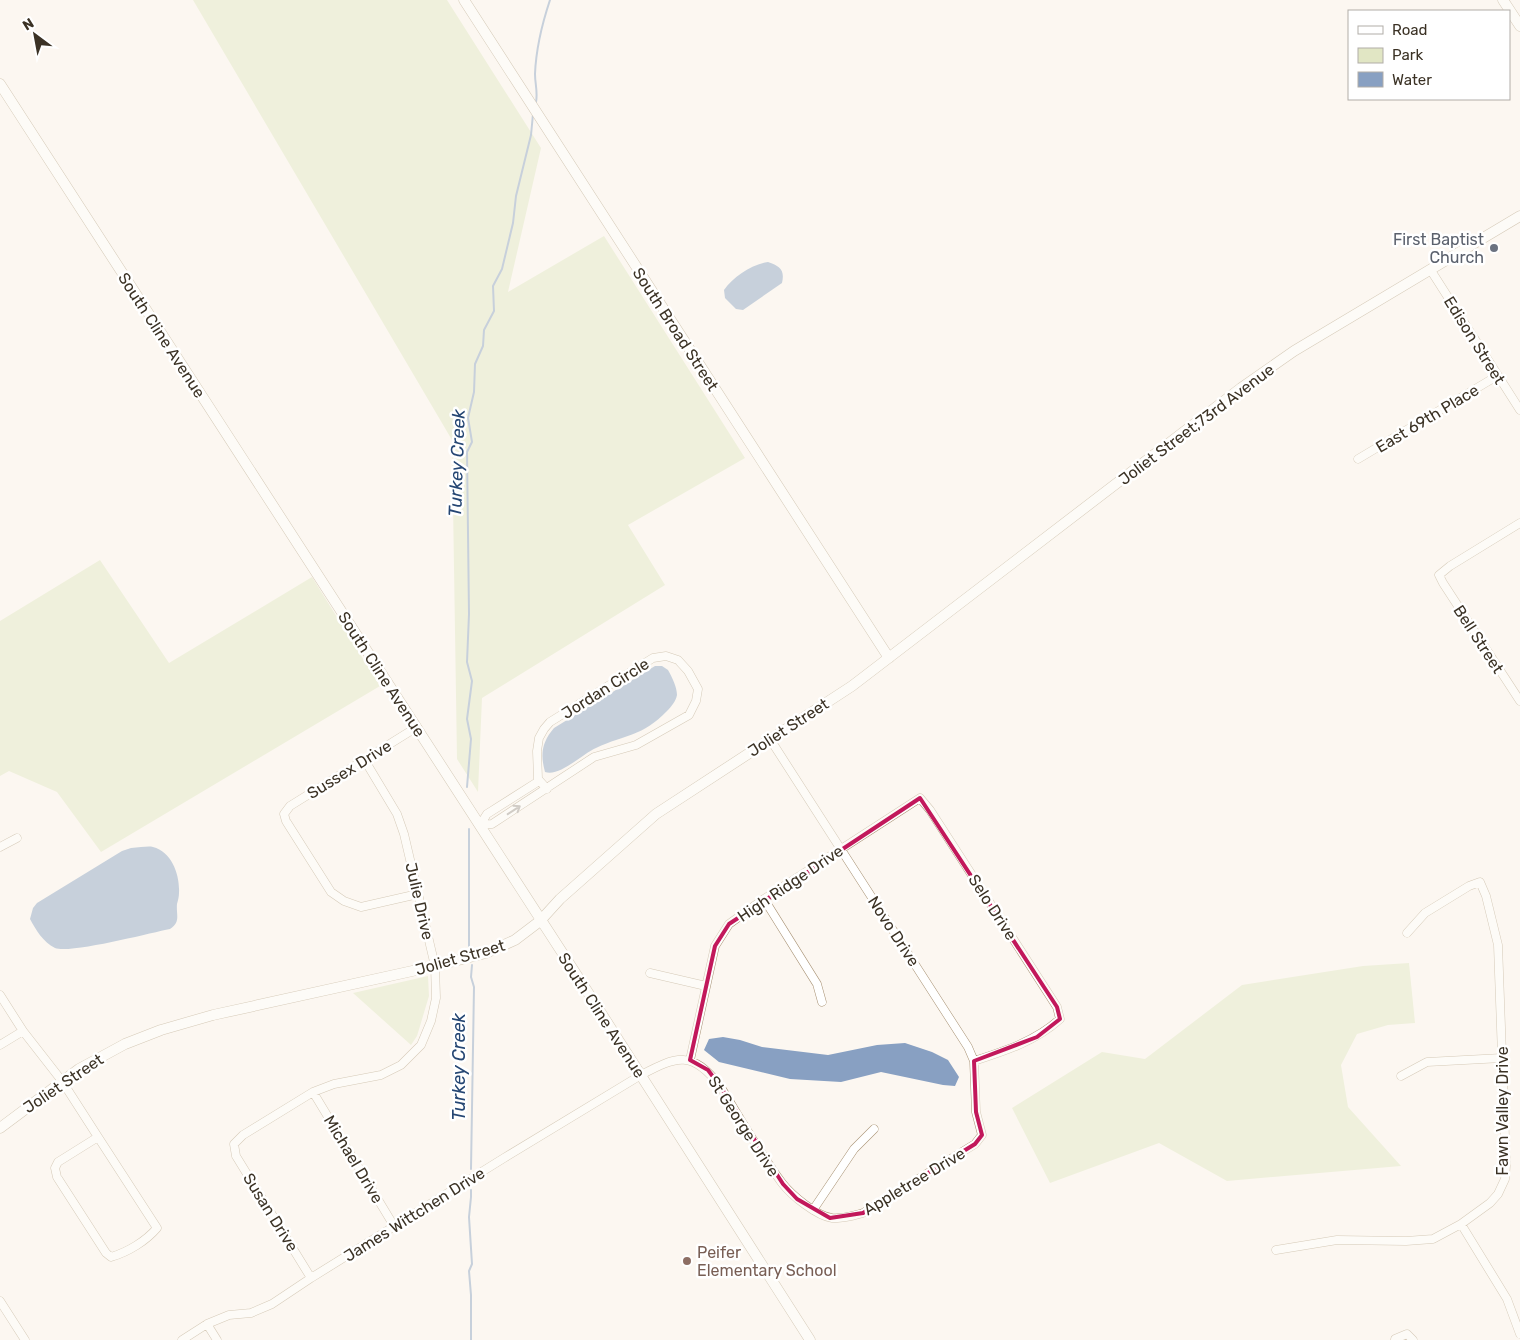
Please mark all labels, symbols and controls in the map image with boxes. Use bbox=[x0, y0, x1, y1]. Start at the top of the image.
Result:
north arrow bbox=[10, 10, 60, 60]
legend bbox=[1348, 10, 1510, 100]
text: N bbox=[20, 15, 37, 34]
text: Road bbox=[1392, 21, 1428, 39]
text: Park bbox=[1392, 46, 1423, 64]
text: Water bbox=[1392, 71, 1432, 89]
place label: First Baptist Church bbox=[1393, 230, 1484, 267]
marker: First Baptist Church bbox=[1488, 242, 1500, 254]
street label: South Broad Street bbox=[629, 264, 722, 394]
street label: South Cline Avenue bbox=[114, 269, 209, 401]
street label: Edison Street bbox=[1440, 293, 1509, 388]
street label: Joliet Street;73rd Avenue bbox=[1115, 360, 1278, 489]
street label: East 69th Place bbox=[1372, 380, 1482, 457]
water label: Turkey Creek bbox=[444, 408, 470, 517]
street label: Bell Street bbox=[1449, 602, 1508, 677]
street label: South Cline Avenue bbox=[334, 608, 429, 740]
street label: Jordan Circle bbox=[558, 654, 652, 723]
street label: Joliet Street bbox=[744, 694, 832, 761]
street label: Sussex Drive bbox=[304, 736, 395, 803]
one-way arrow bbox=[507, 805, 521, 815]
street label: High Ridge Drive bbox=[734, 841, 847, 926]
street label: Julie Drive bbox=[401, 861, 438, 942]
street label: Selo Drive bbox=[964, 871, 1021, 944]
street label: Novo Drive bbox=[864, 892, 923, 970]
street label: Joliet Street bbox=[413, 936, 507, 979]
street label: South Cline Avenue bbox=[554, 949, 649, 1081]
water label: Turkey Creek bbox=[448, 1013, 470, 1121]
street label: Fawn Valley Drive bbox=[1493, 1046, 1512, 1176]
street label: Joliet Street bbox=[20, 1050, 107, 1117]
street label: St George Drive bbox=[704, 1072, 783, 1180]
street label: Michael Drive bbox=[320, 1112, 387, 1207]
street label: Appletree Drive bbox=[860, 1144, 969, 1219]
street label: James Wittchen Drive bbox=[340, 1163, 488, 1266]
street label: Susan Drive bbox=[239, 1170, 302, 1255]
place label: Peifer Elementary School bbox=[697, 1243, 837, 1280]
marker: Peifer Elementary School bbox=[681, 1255, 693, 1267]

